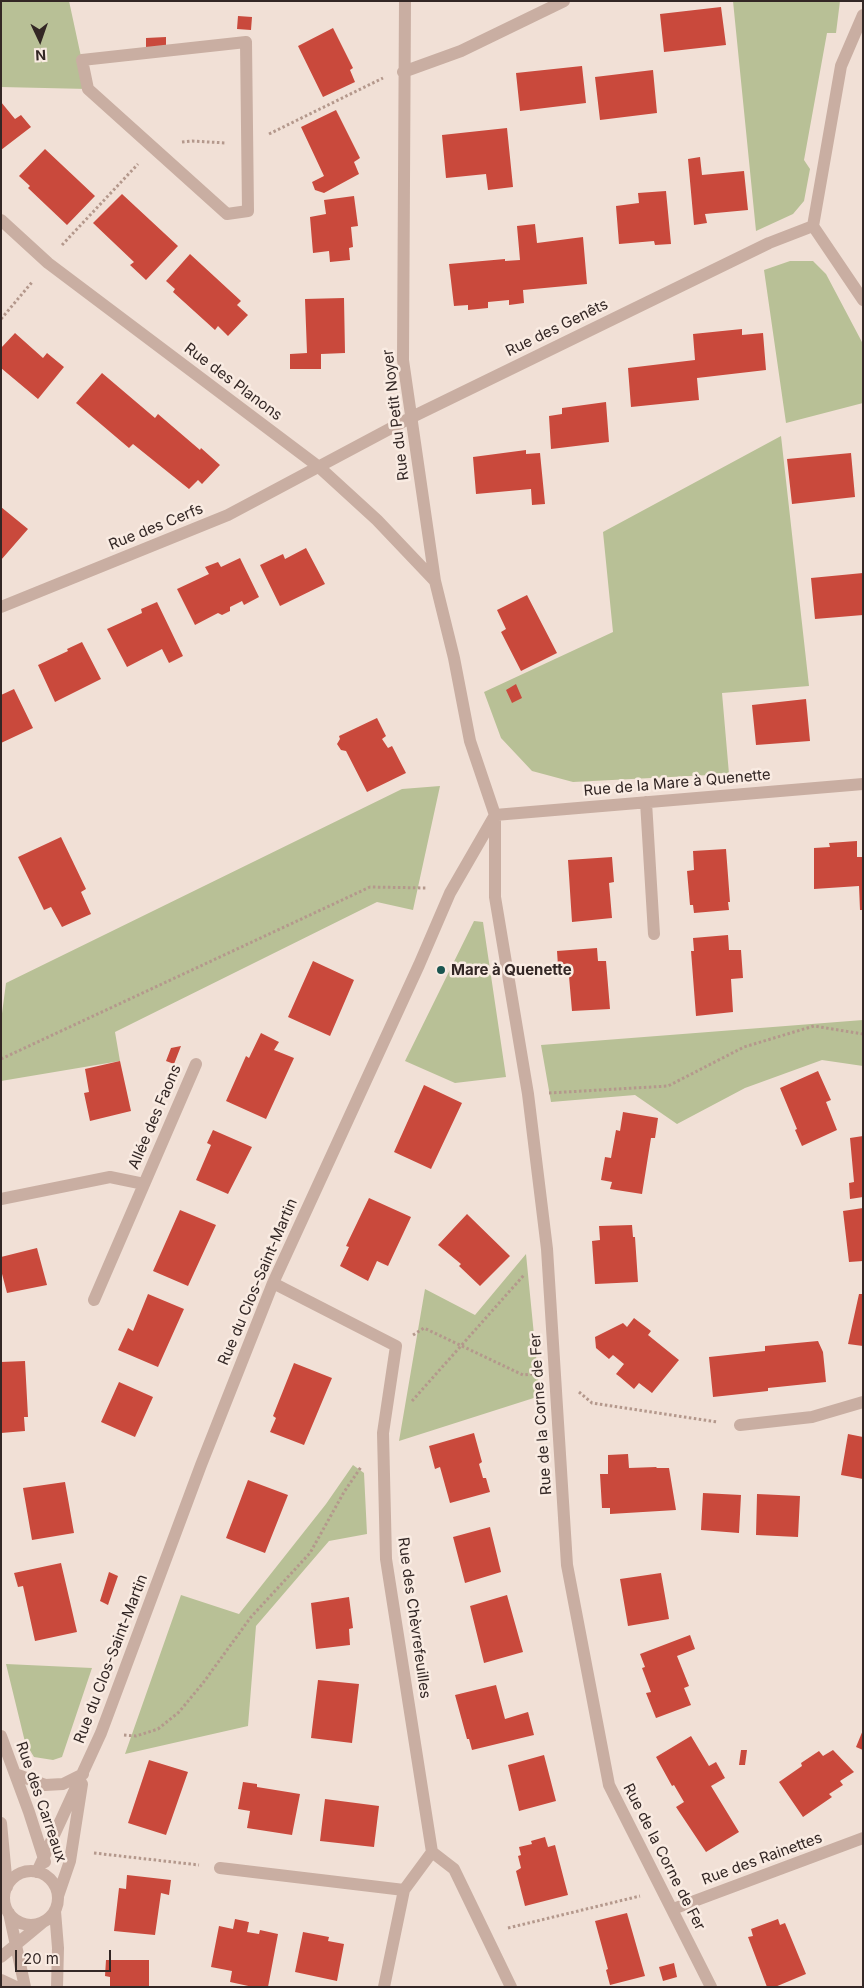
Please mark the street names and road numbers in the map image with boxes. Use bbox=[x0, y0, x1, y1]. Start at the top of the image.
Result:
street label: Rue des Genêts bbox=[503, 295, 611, 361]
street label: Rue des Planons bbox=[181, 339, 285, 425]
street label: Rue du Petit Noyer bbox=[379, 348, 413, 482]
street label: Rue des Cerfs bbox=[106, 500, 206, 554]
street label: Rue de la Mare à Quenette bbox=[583, 766, 771, 800]
street label: Allée des Faons bbox=[125, 1062, 185, 1172]
street label: Rue du Clos-Saint-Martin bbox=[215, 1196, 301, 1368]
street label: Rue de la Corne de Fer bbox=[526, 1332, 556, 1496]
street label: Rue des Chèvrefeuilles bbox=[394, 1536, 434, 1700]
street label: Rue du Clos-Saint-Martin bbox=[70, 1572, 152, 1746]
street label: Rue des Carreaux bbox=[12, 1739, 70, 1865]
street label: Rue de la Corne de Fer bbox=[619, 1781, 709, 1933]
street label: Rue des Rainettes bbox=[699, 1829, 825, 1889]

